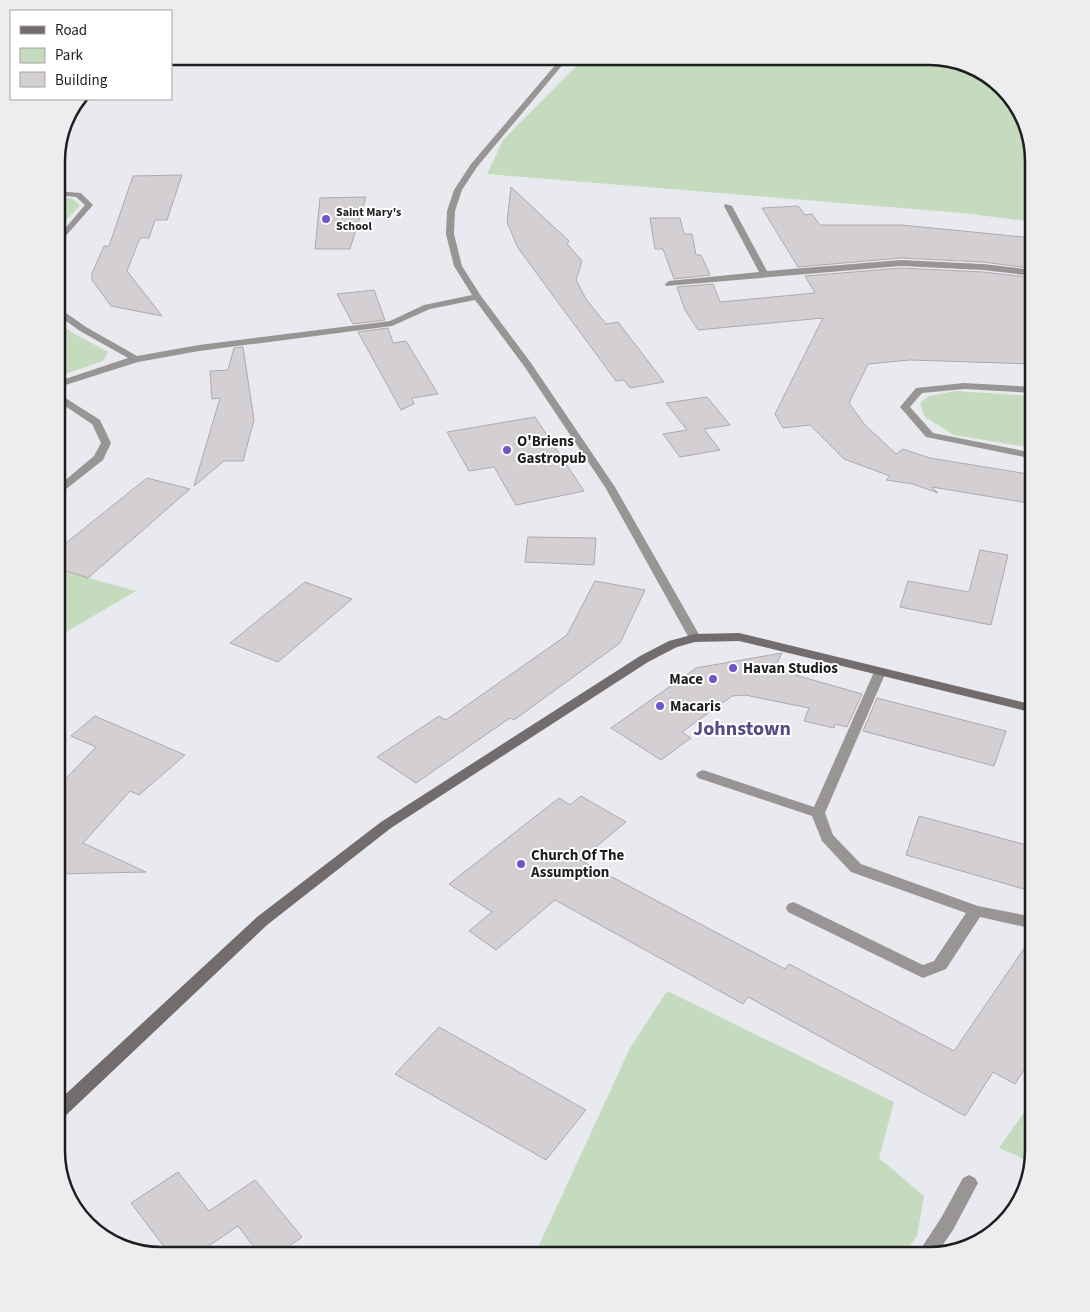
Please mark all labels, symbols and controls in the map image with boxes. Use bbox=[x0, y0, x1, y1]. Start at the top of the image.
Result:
legend bbox=[10, 10, 172, 100]
text: Road bbox=[55, 20, 87, 41]
text: Park bbox=[55, 45, 84, 66]
text: Building bbox=[55, 70, 108, 91]
place label: Saint Mary's School bbox=[336, 204, 401, 235]
marker: Saint Mary's School bbox=[320, 213, 332, 225]
place label: O'Briens Gastropub bbox=[517, 431, 587, 469]
marker: O'Briens Gastropub bbox=[501, 444, 513, 456]
place label: Havan Studios bbox=[743, 658, 838, 679]
marker: Havan Studios bbox=[727, 662, 739, 674]
place label: Mace bbox=[669, 669, 703, 690]
marker: Mace bbox=[707, 673, 719, 685]
place label: Macaris bbox=[670, 696, 721, 717]
marker: Macaris bbox=[654, 700, 666, 712]
district label: Johnstown bbox=[693, 715, 791, 743]
place label: Church Of The Assumption bbox=[530, 845, 625, 883]
marker: Church Of The Assumption bbox=[515, 858, 527, 870]

